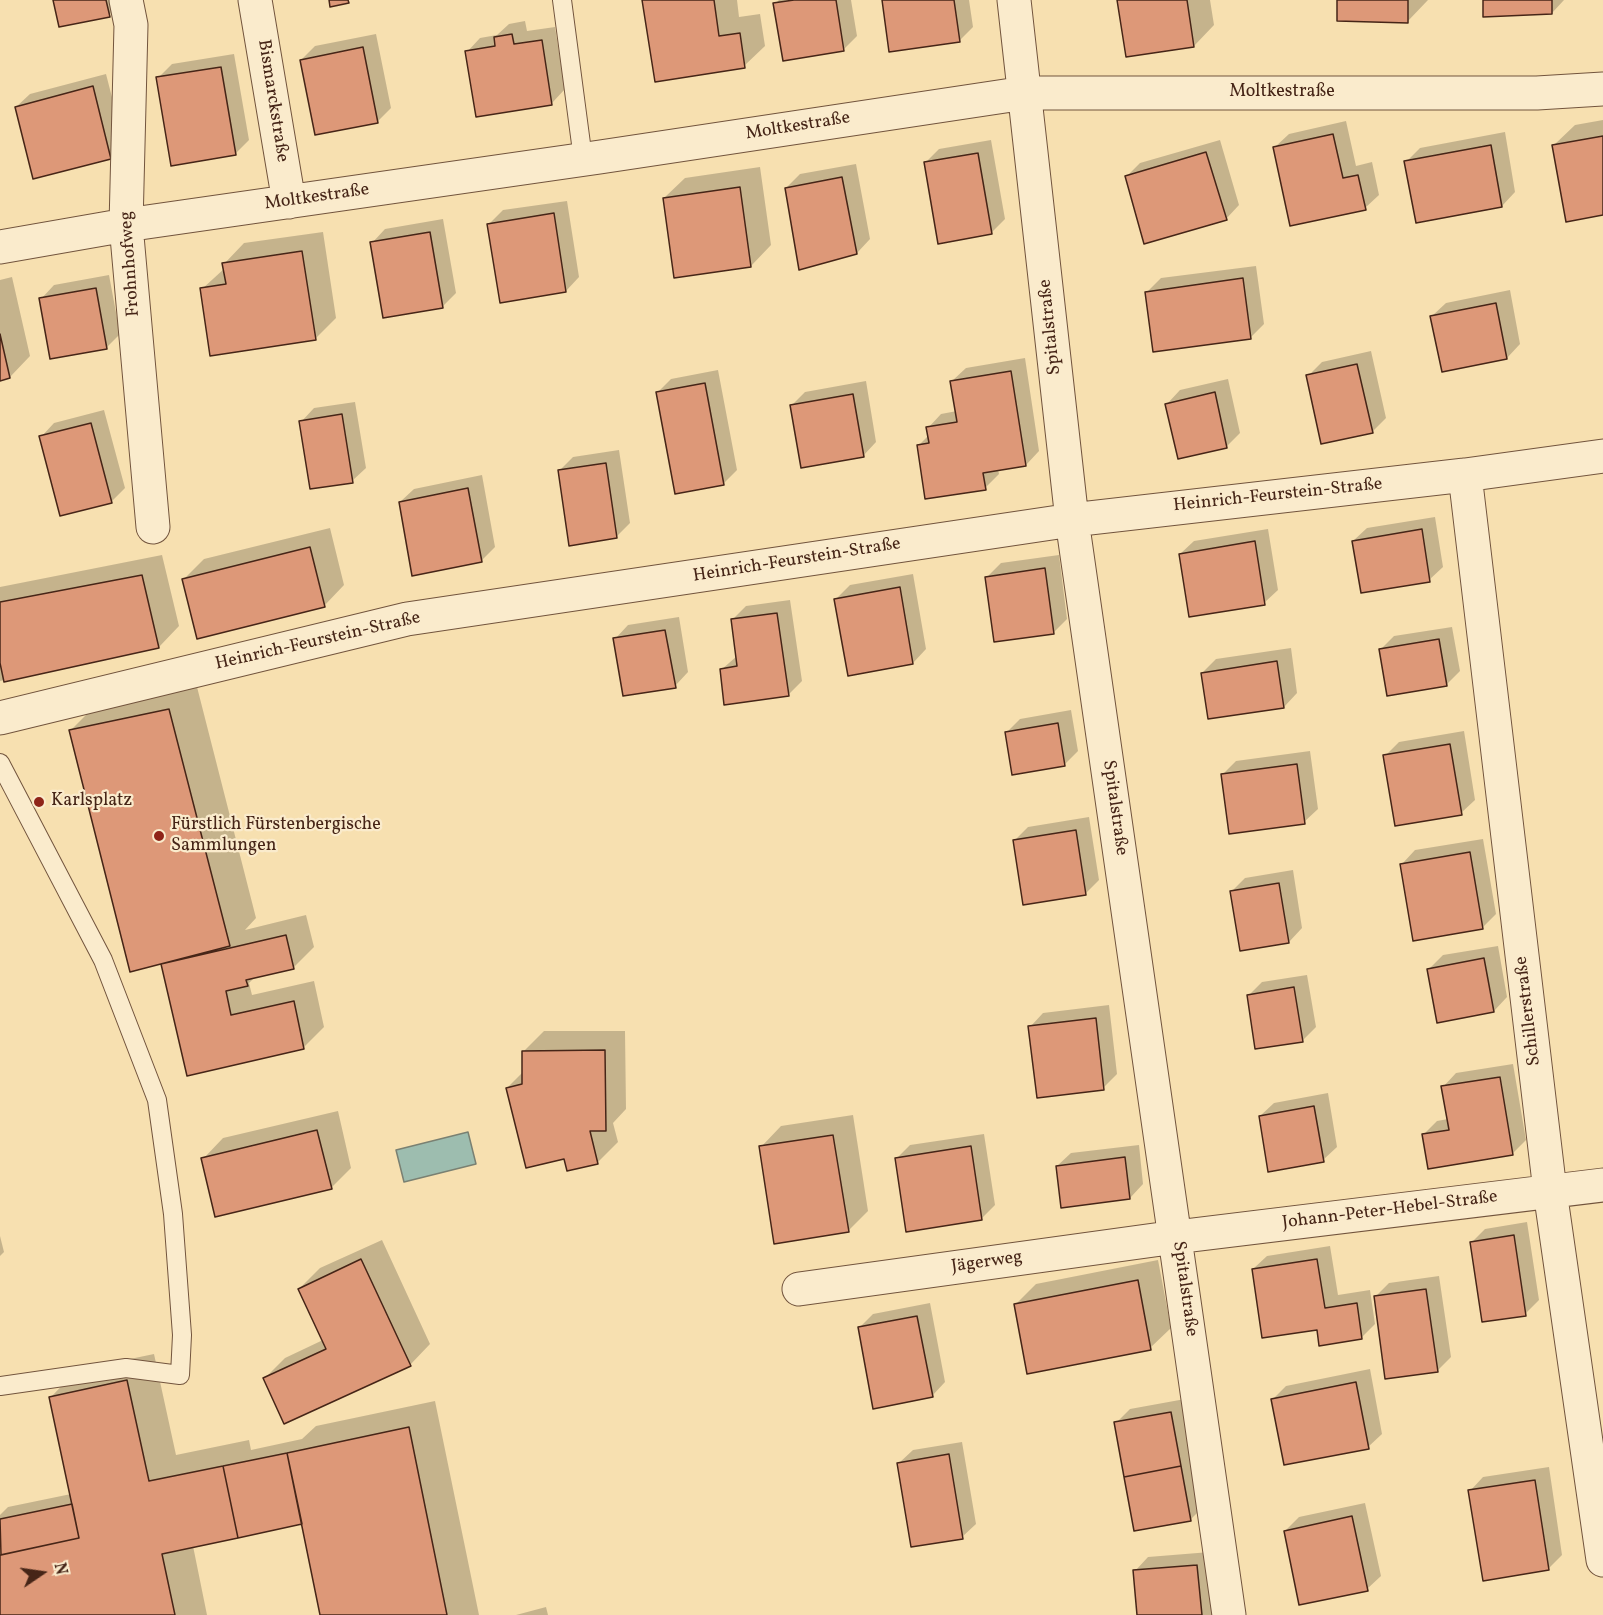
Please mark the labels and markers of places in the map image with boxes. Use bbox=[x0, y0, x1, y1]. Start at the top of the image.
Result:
place label: Karlsplatz bbox=[51, 791, 132, 813]
marker: Karlsplatz bbox=[32, 795, 46, 809]
place label: Fürstlich Fürstenbergische Sammlungen bbox=[171, 815, 381, 858]
marker: Fürstlich Fürstenbergische Sammlungen bbox=[152, 829, 166, 843]

